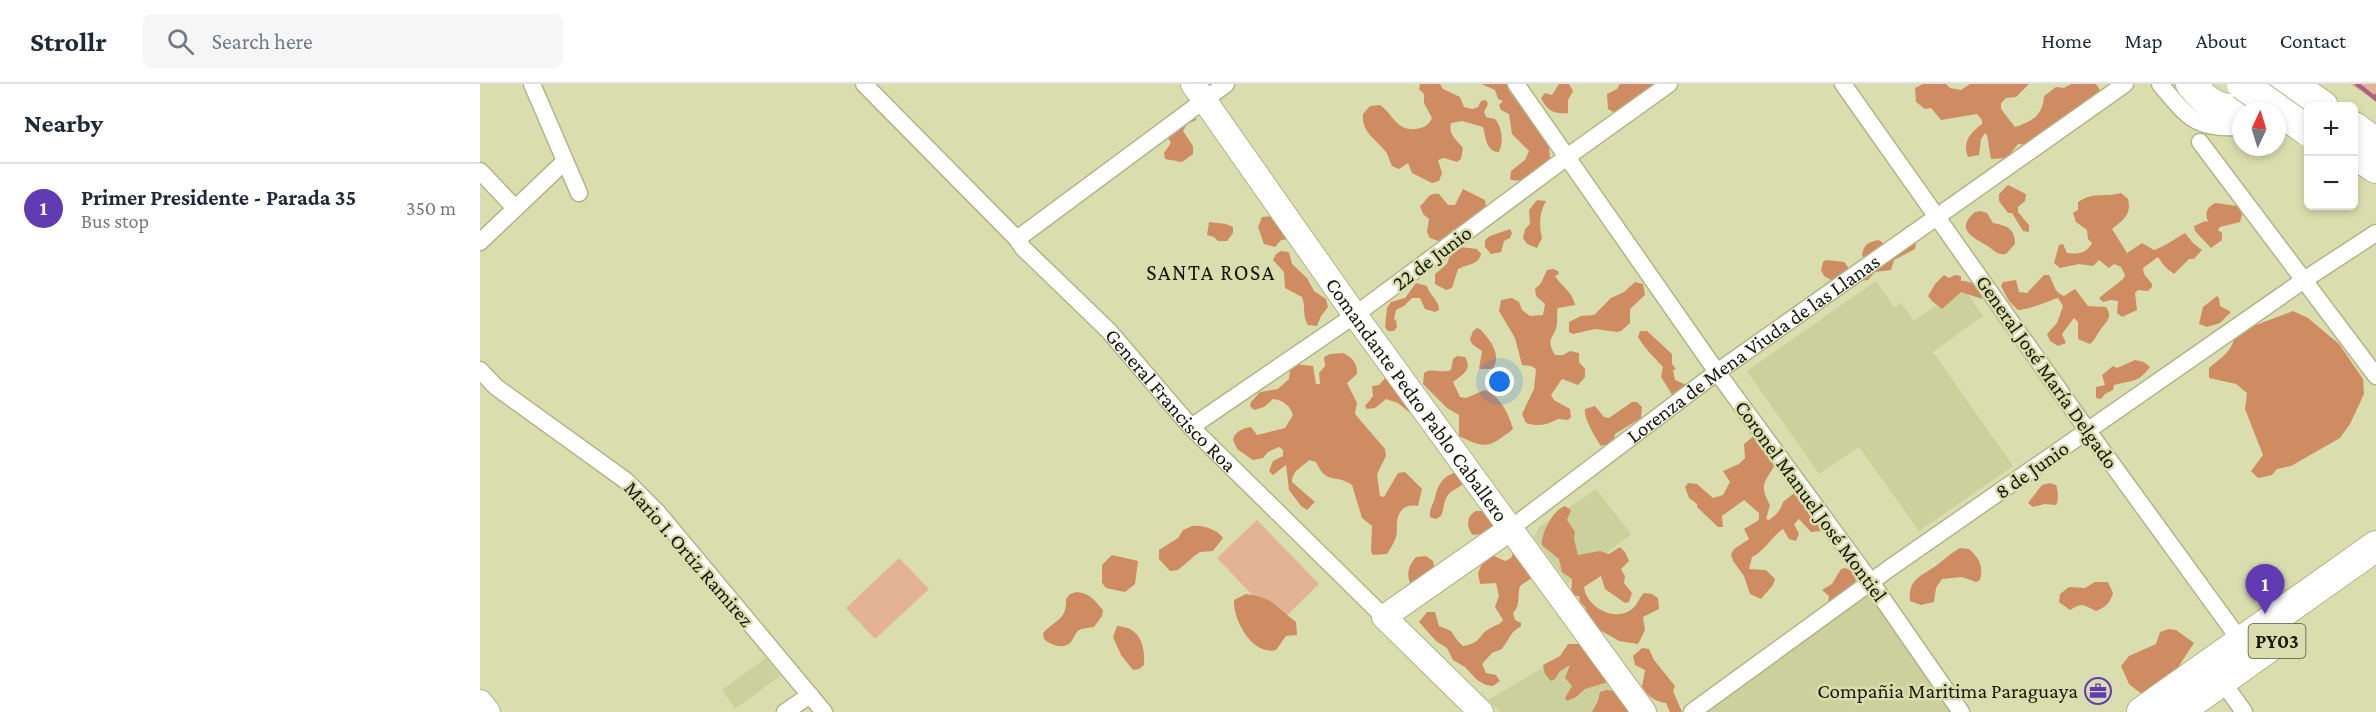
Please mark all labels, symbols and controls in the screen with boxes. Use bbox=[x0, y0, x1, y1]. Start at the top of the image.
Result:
search box bbox=[143, 14, 563, 68]
icon: search bbox=[164, 25, 197, 58]
text: Strollr bbox=[30, 26, 107, 57]
text: Search here bbox=[212, 29, 313, 54]
text: Home bbox=[2041, 29, 2091, 53]
text: Map bbox=[2124, 29, 2163, 53]
text: About bbox=[2196, 29, 2247, 53]
text: Contact bbox=[2280, 29, 2346, 53]
north arrow bbox=[2232, 102, 2286, 156]
map controls bbox=[2304, 102, 2358, 210]
button: + bbox=[2304, 102, 2358, 156]
text: Nearby bbox=[24, 109, 103, 138]
button: − bbox=[2304, 156, 2358, 210]
text: Primer Presidente - Parada 35 bbox=[81, 185, 356, 210]
text: 1 bbox=[40, 197, 47, 219]
text: 350 m bbox=[406, 197, 456, 219]
text: Bus stop bbox=[81, 210, 149, 232]
street label: 22 de Junio bbox=[1388, 221, 1476, 295]
street label: Lorenza de Mena Viuda de las Llanas bbox=[1622, 249, 1884, 448]
district label: SANTA ROSA bbox=[1146, 260, 1276, 285]
street label: General José María Delgado bbox=[1971, 270, 2123, 474]
street label: Comandante Pedro Pablo Caballero bbox=[1321, 273, 1513, 526]
street label: General Francisco Roa bbox=[1100, 324, 1242, 477]
your location bbox=[1485, 367, 1514, 396]
street label: Coronel Manuel José Montiel bbox=[1730, 396, 1892, 606]
street label: 8 de Junio bbox=[1991, 436, 2073, 504]
street label: Mario I. Ortiz Ramirez bbox=[619, 476, 759, 632]
pin: 1 bbox=[2246, 564, 2284, 614]
road number: PY03 bbox=[2248, 624, 2306, 658]
office icon: Compañia Maritima Paraguaya bbox=[2083, 676, 2113, 706]
place label: Compañia Maritima Paraguaya bbox=[1817, 679, 2078, 703]

